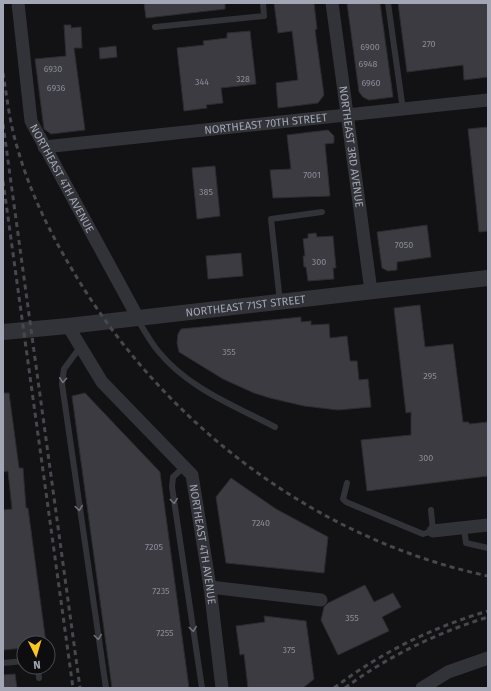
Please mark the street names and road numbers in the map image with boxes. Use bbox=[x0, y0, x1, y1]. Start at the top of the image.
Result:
street label: NORTHEAST 3RD AVENUE bbox=[337, 85, 366, 208]
street label: NORTHEAST 70TH STREET bbox=[204, 111, 328, 136]
street label: NORTHEAST 4TH AVENUE bbox=[27, 122, 97, 235]
street label: NORTHEAST 71ST STREET bbox=[185, 292, 307, 319]
street label: NORTHEAST 4TH AVENUE bbox=[187, 483, 219, 605]

